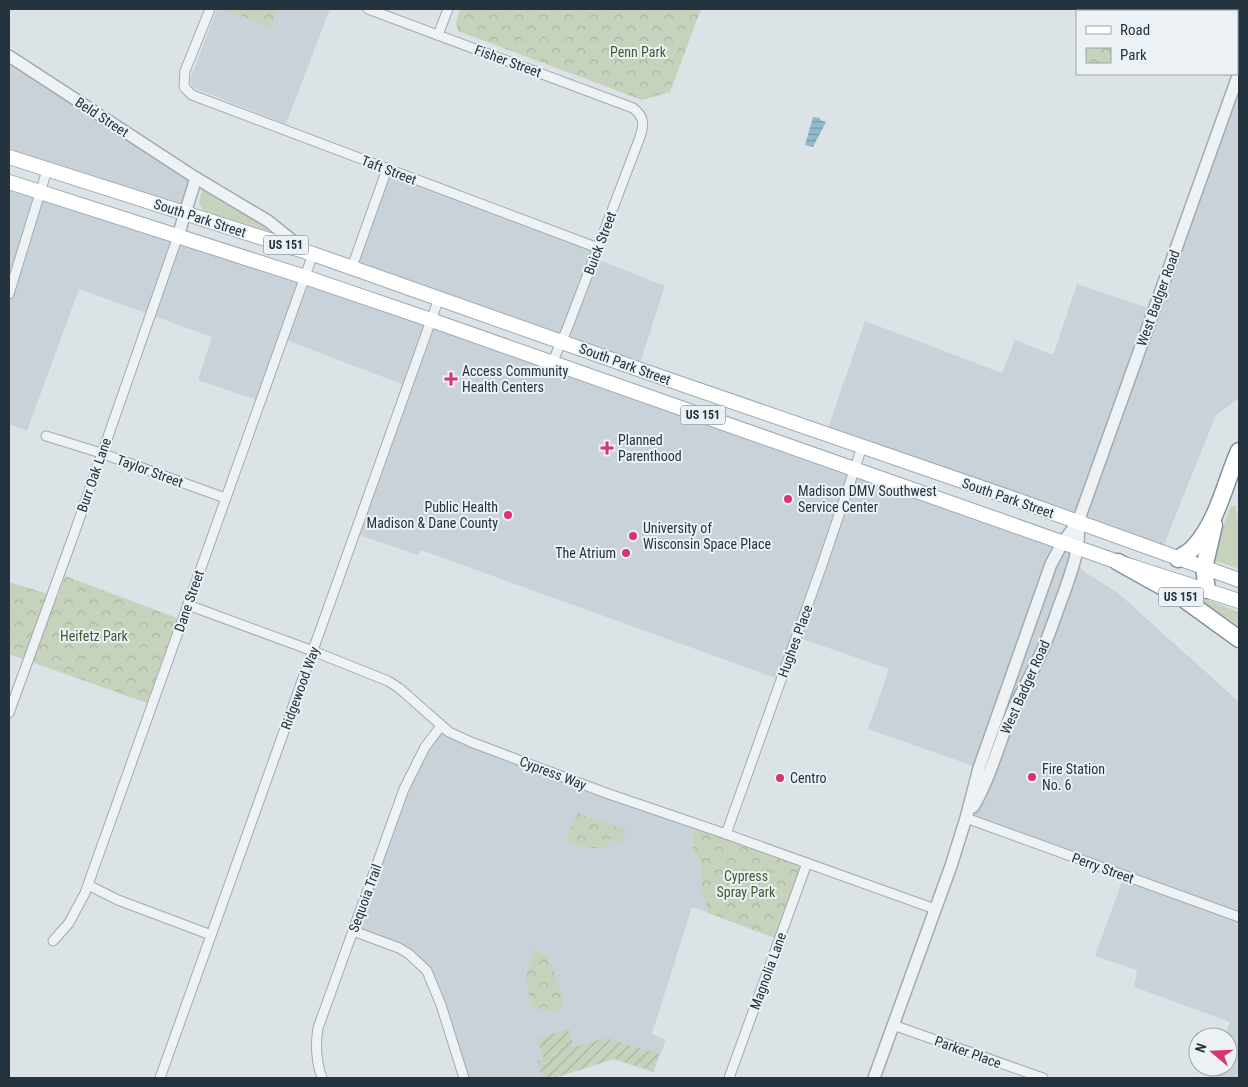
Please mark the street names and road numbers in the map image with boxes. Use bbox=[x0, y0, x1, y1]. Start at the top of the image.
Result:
street label: Fisher Street bbox=[472, 42, 544, 80]
street label: Beld Street bbox=[72, 94, 132, 140]
street label: Taft Street bbox=[359, 152, 419, 188]
street label: South Park Street bbox=[152, 196, 248, 240]
street label: Buick Street bbox=[581, 209, 619, 277]
road number: US 151 bbox=[264, 236, 308, 254]
street label: West Badger Road bbox=[1133, 248, 1183, 348]
street label: South Park Street bbox=[577, 340, 673, 388]
road number: US 151 bbox=[680, 406, 726, 424]
street label: Burr Oak Lane bbox=[74, 435, 114, 514]
street label: Taylor Street bbox=[115, 452, 185, 490]
street label: South Park Street bbox=[960, 475, 1056, 521]
street label: Dane Street bbox=[171, 568, 207, 634]
road number: US 151 bbox=[1158, 588, 1204, 606]
street label: Hughes Place bbox=[774, 602, 816, 679]
street label: West Badger Road bbox=[997, 638, 1053, 736]
street label: Ridgewood Way bbox=[278, 644, 322, 732]
street label: Cypress Way bbox=[517, 753, 589, 793]
street label: Perry Street bbox=[1070, 849, 1136, 887]
street label: Sequoia Trail bbox=[345, 862, 385, 934]
street label: Magnolia Lane bbox=[747, 930, 790, 1012]
street label: Parker Place bbox=[933, 1033, 1004, 1072]

